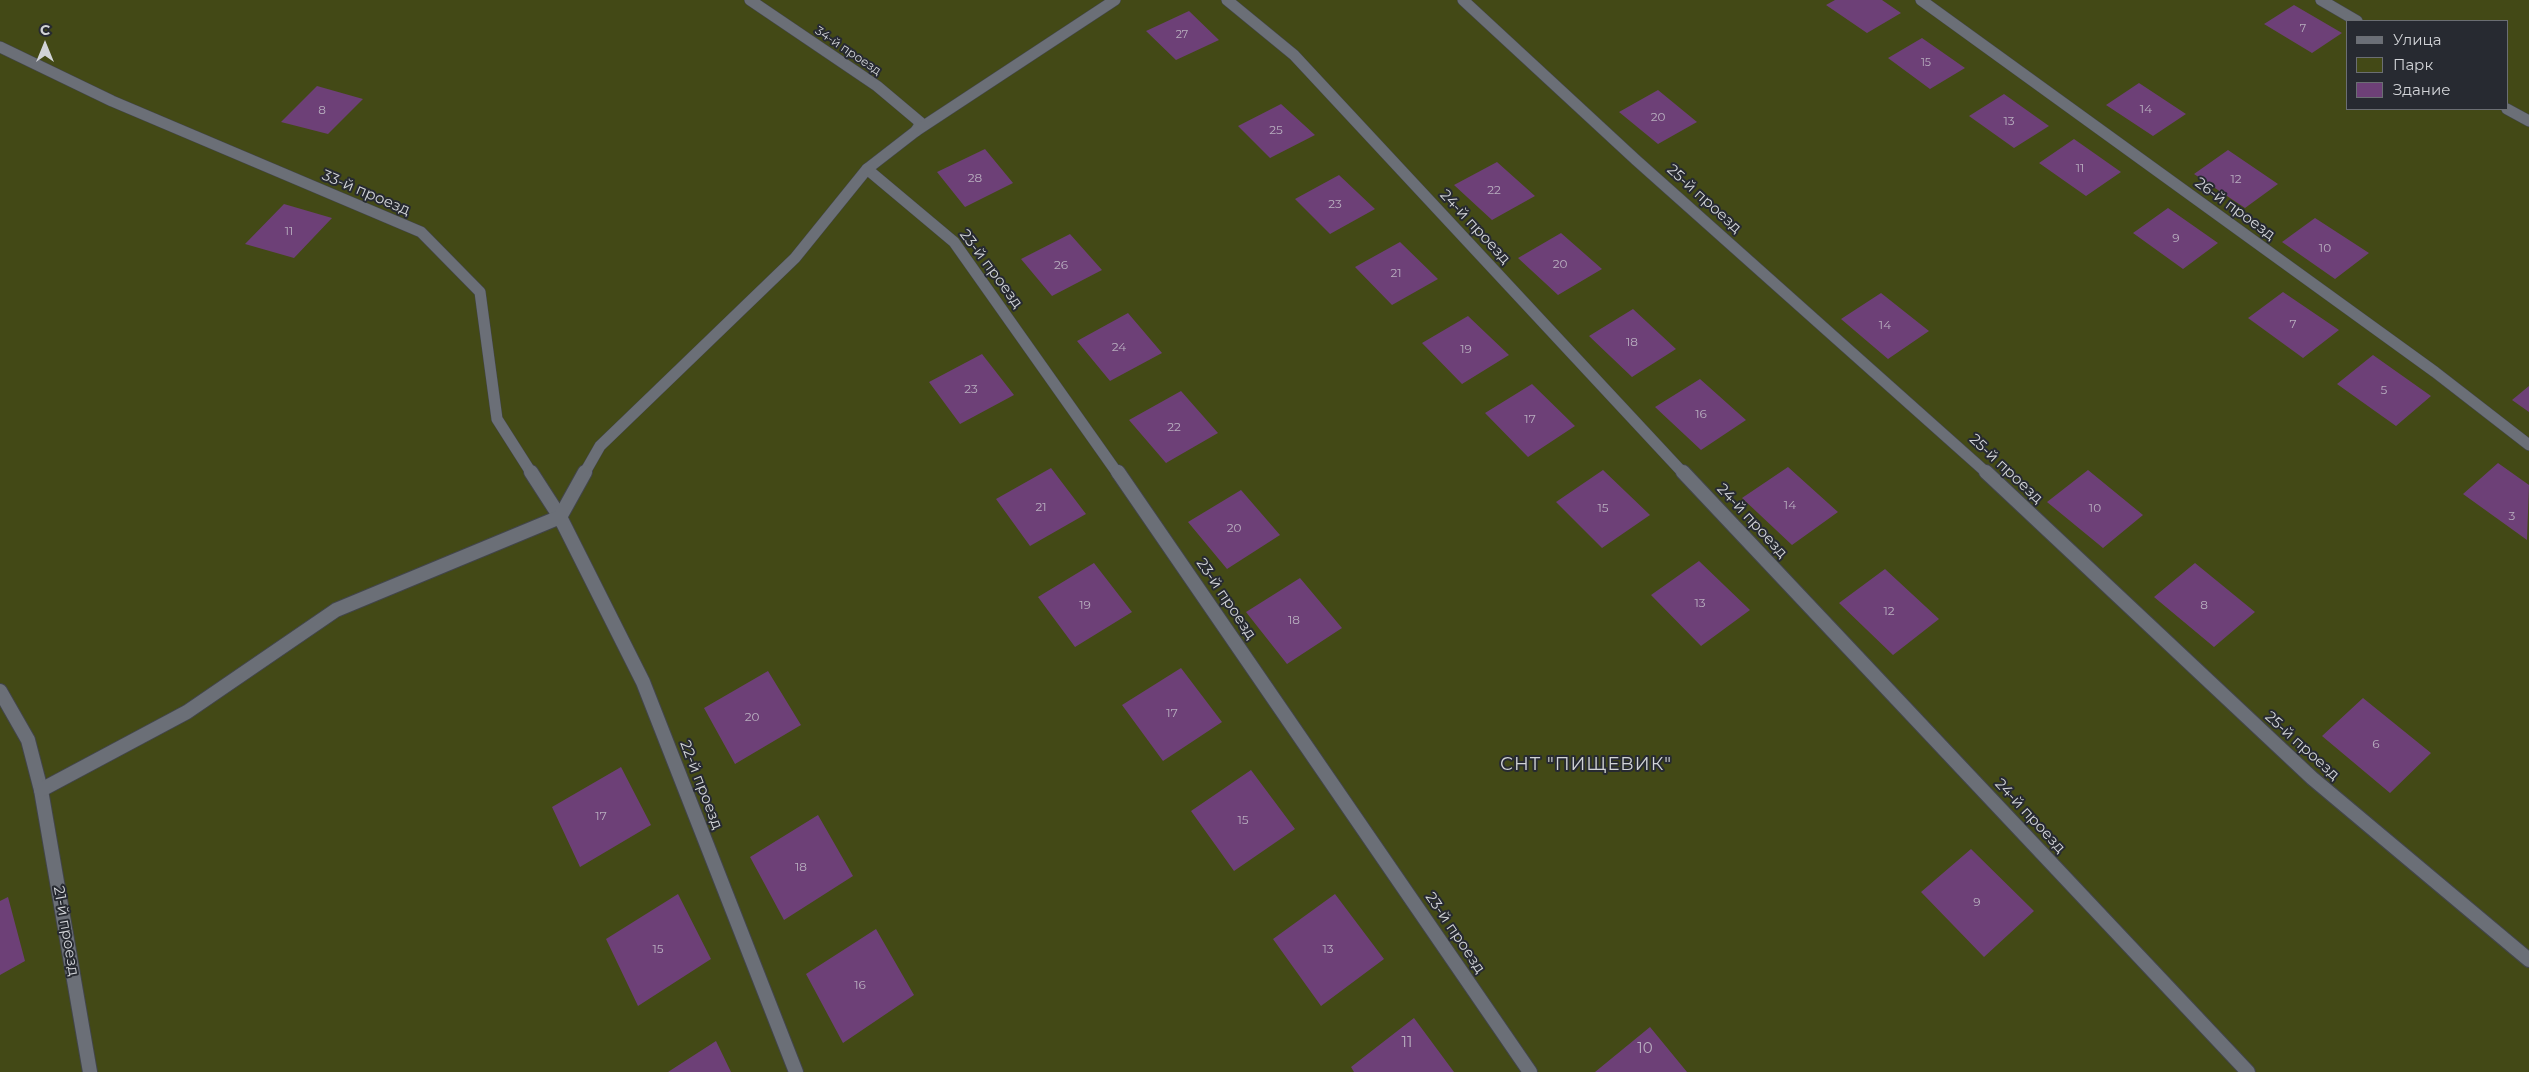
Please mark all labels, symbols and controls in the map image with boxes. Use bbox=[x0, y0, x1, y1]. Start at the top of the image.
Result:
north arrow bbox=[20, 20, 70, 70]
legend bbox=[2346, 20, 2509, 110]
text: С bbox=[40, 21, 50, 39]
house number: 7 bbox=[2300, 22, 2306, 36]
street label: 34-й проезд bbox=[812, 24, 884, 78]
house number: 27 bbox=[1176, 28, 1188, 42]
text: Улица bbox=[2393, 30, 2441, 49]
text: Парк bbox=[2393, 55, 2433, 74]
house number: 15 bbox=[1921, 56, 1931, 70]
text: Здание bbox=[2393, 80, 2451, 99]
house number: 14 bbox=[2140, 102, 2152, 116]
house number: 8 bbox=[318, 103, 326, 117]
house number: 20 bbox=[1651, 110, 1665, 124]
house number: 13 bbox=[2003, 114, 2015, 128]
house number: 25 bbox=[1269, 123, 1283, 137]
street label: 25-й проезд bbox=[1663, 161, 1745, 237]
house number: 11 bbox=[2076, 161, 2084, 175]
street label: 33-й проезд bbox=[319, 166, 413, 220]
house number: 28 bbox=[968, 171, 982, 185]
house number: 12 bbox=[2230, 172, 2242, 186]
street label: 26-й проезд bbox=[2191, 174, 2279, 244]
house number: 22 bbox=[1487, 183, 1501, 197]
street label: 24-й проезд bbox=[1436, 186, 1514, 268]
house number: 23 bbox=[1328, 197, 1342, 211]
house number: 11 bbox=[285, 224, 293, 238]
street label: 23-й проезд bbox=[956, 226, 1026, 312]
house number: 9 bbox=[2172, 231, 2180, 245]
house number: 10 bbox=[2319, 241, 2331, 255]
house number: 20 bbox=[1553, 257, 1567, 271]
house number: 26 bbox=[1054, 258, 1068, 272]
house number: 21 bbox=[1390, 266, 1402, 280]
house number: 7 bbox=[2289, 317, 2297, 331]
house number: 14 bbox=[1879, 318, 1891, 332]
house number: 18 bbox=[1626, 335, 1638, 349]
house number: 24 bbox=[1112, 340, 1126, 354]
house number: 19 bbox=[1460, 342, 1472, 356]
house number: 23 bbox=[964, 382, 978, 396]
house number: 5 bbox=[2381, 383, 2387, 397]
house number: 16 bbox=[1695, 407, 1707, 421]
house number: 17 bbox=[1524, 412, 1536, 426]
house number: 22 bbox=[1167, 420, 1181, 434]
street label: 25-й проезд bbox=[1965, 430, 2047, 508]
street label: 24-й проезд bbox=[1713, 480, 1791, 562]
house number: 14 bbox=[1784, 498, 1796, 512]
house number: 21 bbox=[1035, 500, 1047, 514]
house number: 15 bbox=[1597, 501, 1609, 515]
house number: 10 bbox=[2089, 501, 2101, 515]
house number: 3 bbox=[2509, 509, 2515, 523]
house number: 20 bbox=[1227, 521, 1241, 535]
street label: 23-й проезд bbox=[1192, 555, 1260, 643]
house number: 13 bbox=[1694, 596, 1706, 610]
house number: 19 bbox=[1079, 598, 1091, 612]
house number: 8 bbox=[2200, 598, 2208, 612]
house number: 12 bbox=[1883, 604, 1895, 618]
house number: 18 bbox=[1288, 613, 1300, 627]
house number: 17 bbox=[1166, 706, 1178, 720]
street label: 25-й проезд bbox=[2261, 708, 2343, 784]
house number: 20 bbox=[745, 710, 759, 724]
house number: 6 bbox=[2372, 737, 2380, 751]
street label: 22-й проезд bbox=[676, 738, 726, 832]
district label: СНТ "ПИЩЕВИК" bbox=[1498, 754, 1674, 776]
street label: 24-й проезд bbox=[1991, 775, 2069, 857]
house number: 17 bbox=[595, 809, 607, 823]
house number: 15 bbox=[1237, 813, 1249, 827]
house number: 18 bbox=[795, 860, 807, 874]
street label: 21-й проезд bbox=[49, 885, 83, 977]
street label: 23-й проезд bbox=[1421, 889, 1489, 977]
house number: 9 bbox=[1973, 895, 1981, 909]
house number: 15 bbox=[652, 942, 664, 956]
house number: 13 bbox=[1322, 942, 1334, 956]
house number: 16 bbox=[854, 978, 866, 992]
house number: 11 bbox=[1402, 1034, 1412, 1052]
house number: 10 bbox=[1637, 1040, 1653, 1058]

